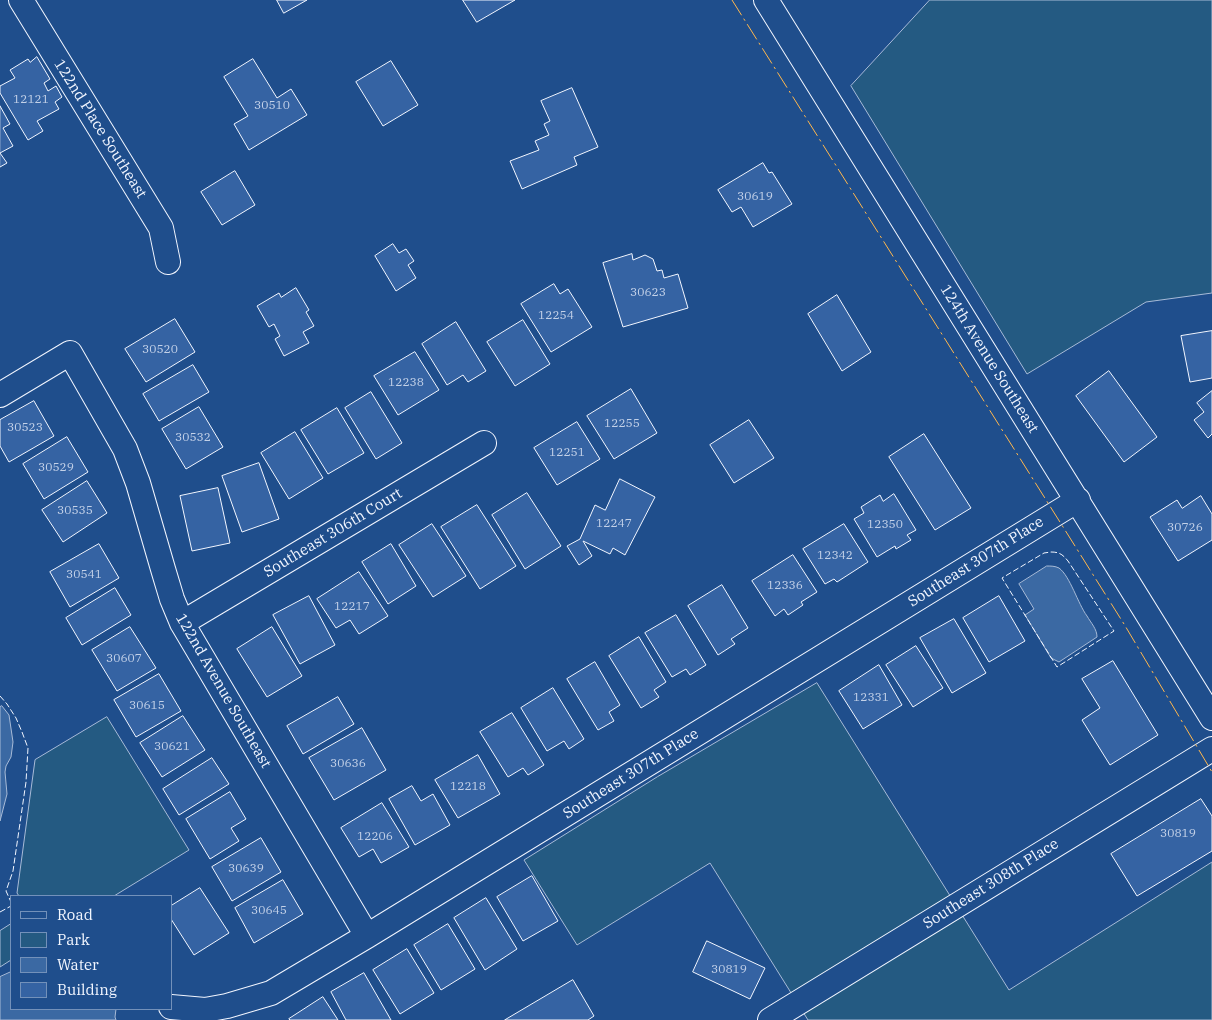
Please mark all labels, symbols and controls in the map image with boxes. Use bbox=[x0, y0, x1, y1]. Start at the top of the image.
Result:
street label: 122nd Place Southeast bbox=[50, 56, 150, 202]
house number: 12121 bbox=[13, 93, 49, 107]
house number: 30510 bbox=[254, 99, 290, 113]
house number: 30619 bbox=[737, 190, 773, 204]
street label: 124th Avenue Southeast bbox=[936, 282, 1042, 436]
house number: 30623 bbox=[630, 286, 666, 300]
house number: 12254 bbox=[538, 309, 574, 323]
house number: 30520 bbox=[142, 343, 178, 357]
house number: 12238 bbox=[388, 376, 424, 390]
house number: 12255 bbox=[604, 417, 640, 431]
house number: 30523 bbox=[7, 421, 43, 435]
house number: 30532 bbox=[175, 431, 211, 445]
house number: 12251 bbox=[549, 446, 585, 460]
house number: 30529 bbox=[38, 461, 74, 475]
street label: Southeast 306th Court bbox=[261, 485, 405, 581]
house number: 30535 bbox=[57, 504, 93, 518]
street label: Southeast 307th Place bbox=[905, 513, 1047, 611]
house number: 12247 bbox=[596, 517, 632, 531]
house number: 12350 bbox=[867, 518, 903, 532]
house number: 30726 bbox=[1167, 521, 1203, 535]
house number: 12342 bbox=[817, 549, 853, 563]
house number: 30541 bbox=[66, 568, 102, 582]
house number: 12336 bbox=[767, 579, 803, 593]
house number: 12217 bbox=[334, 600, 370, 614]
street label: 122nd Avenue Southeast bbox=[171, 611, 275, 771]
house number: 30607 bbox=[106, 652, 142, 666]
house number: 12331 bbox=[853, 691, 889, 705]
house number: 30615 bbox=[129, 699, 165, 713]
street label: Southeast 307th Place bbox=[560, 725, 702, 823]
house number: 30621 bbox=[154, 740, 190, 754]
house number: 30636 bbox=[330, 757, 366, 771]
house number: 12218 bbox=[450, 780, 486, 794]
house number: 30819 bbox=[1160, 827, 1196, 841]
house number: 12206 bbox=[357, 830, 393, 844]
street label: Southeast 308th Place bbox=[920, 835, 1062, 933]
house number: 30639 bbox=[228, 862, 264, 876]
legend bbox=[10, 895, 172, 1010]
house number: 30645 bbox=[251, 904, 287, 918]
text: Road bbox=[57, 905, 93, 924]
text: Park bbox=[57, 930, 90, 949]
text: Water bbox=[57, 955, 99, 974]
house number: 30819 bbox=[711, 963, 747, 977]
text: Building bbox=[57, 980, 117, 999]

